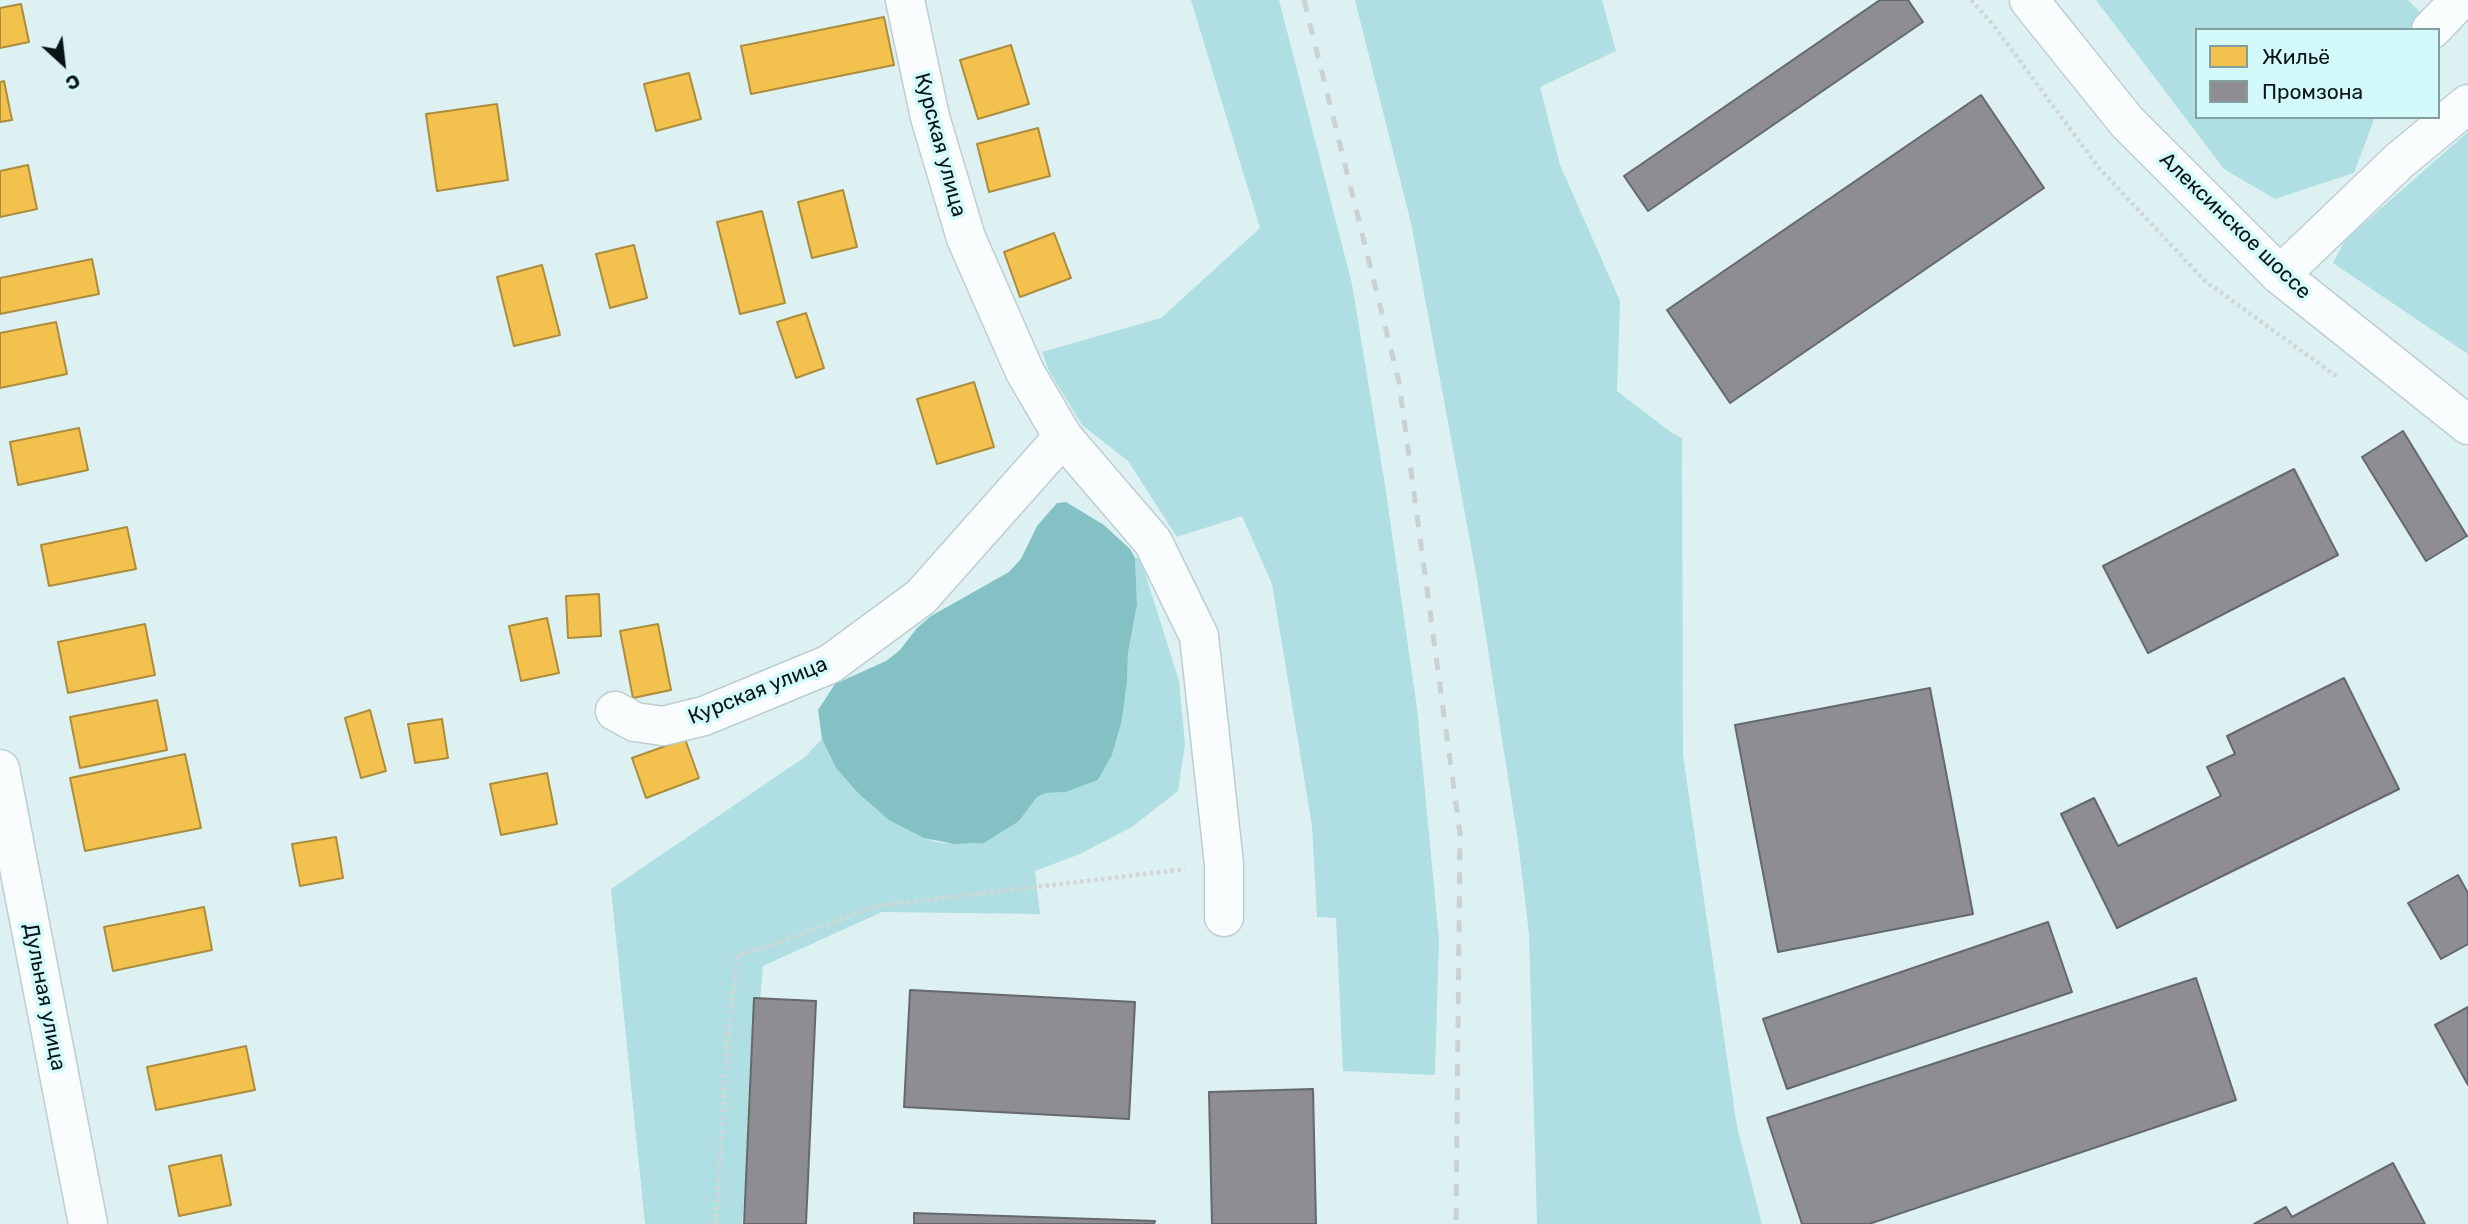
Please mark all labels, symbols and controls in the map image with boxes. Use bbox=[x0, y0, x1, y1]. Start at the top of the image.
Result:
north arrow bbox=[28, 28, 98, 98]
legend bbox=[2195, 28, 2440, 119]
text: Жильё bbox=[2262, 44, 2330, 69]
text: С bbox=[62, 69, 84, 95]
street label: Курская улица bbox=[909, 70, 971, 220]
text: Промзона bbox=[2262, 79, 2363, 104]
street label: Алексинское шоссе bbox=[2154, 147, 2316, 305]
street label: Курская улица bbox=[685, 652, 831, 730]
street label: Дульная улица bbox=[17, 921, 71, 1073]

